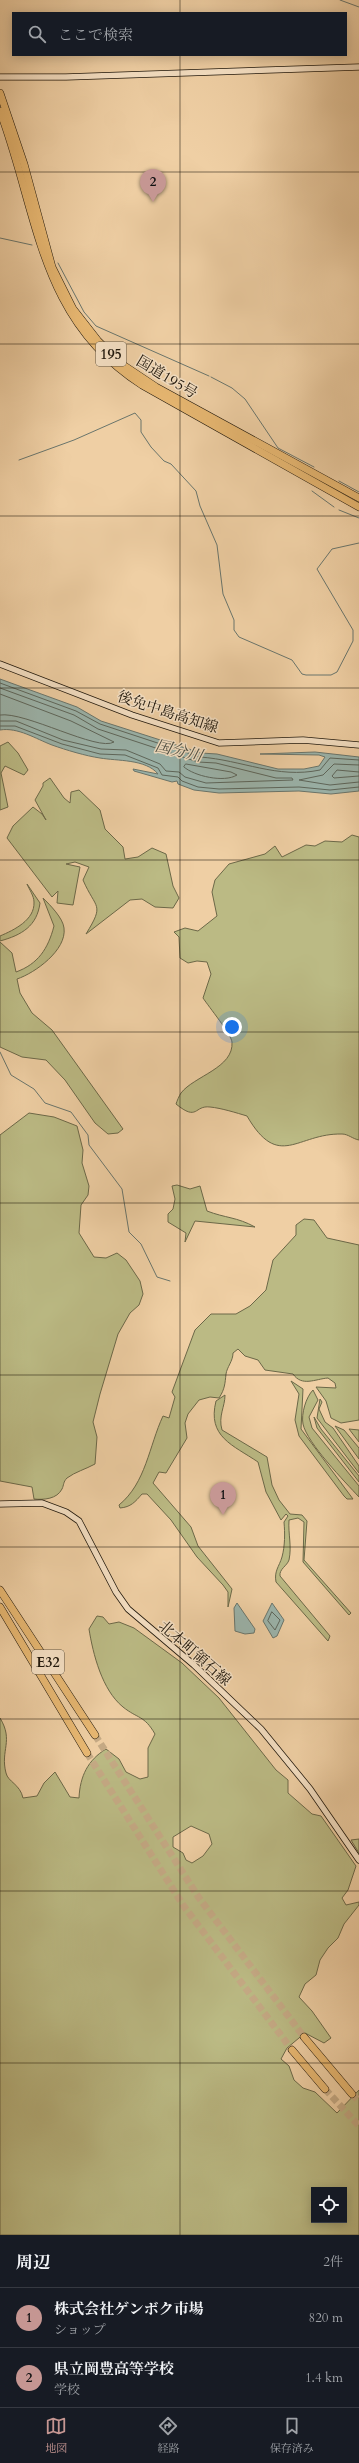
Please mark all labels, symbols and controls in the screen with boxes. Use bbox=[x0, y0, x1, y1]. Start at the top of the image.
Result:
search box bbox=[12, 12, 347, 56]
icon: search bbox=[26, 23, 48, 45]
text: ここで検索 bbox=[58, 25, 133, 45]
pin: 2 bbox=[140, 169, 166, 202]
road number: 195 bbox=[96, 342, 126, 366]
street label: 国道195号 bbox=[133, 351, 201, 403]
street label: 後免中島高知線 bbox=[115, 686, 221, 738]
water label: 国分川 bbox=[153, 735, 207, 768]
your location bbox=[222, 1017, 242, 1037]
pin: 1 bbox=[210, 1482, 236, 1515]
street label: 北本町領石線 bbox=[154, 1616, 236, 1690]
road number: E32 bbox=[32, 1650, 64, 1674]
map controls bbox=[311, 2187, 347, 2223]
button: locate bbox=[311, 2187, 347, 2223]
text: 周辺 bbox=[16, 2251, 50, 2274]
text: 2件 bbox=[323, 2253, 343, 2271]
text: 株式会社ゲンボク市場 bbox=[54, 2299, 204, 2319]
text: 1 bbox=[26, 2309, 32, 2327]
text: 820 m bbox=[309, 2309, 343, 2327]
text: ショップ bbox=[54, 2321, 106, 2339]
text: 県立岡豊高等学校 bbox=[54, 2359, 174, 2379]
text: 2 bbox=[26, 2369, 32, 2387]
text: 1.4 km bbox=[305, 2369, 343, 2387]
text: 学校 bbox=[54, 2381, 80, 2399]
tab: 地図 bbox=[45, 2415, 67, 2456]
tab: 経路 bbox=[157, 2415, 179, 2456]
tab: 保存済み bbox=[270, 2415, 314, 2456]

